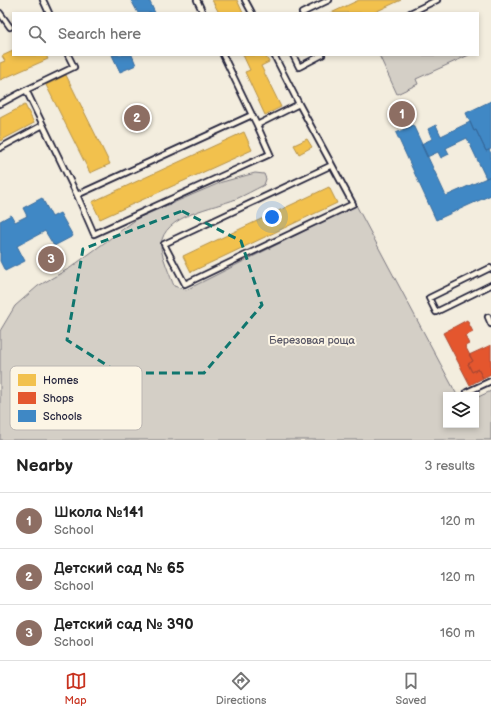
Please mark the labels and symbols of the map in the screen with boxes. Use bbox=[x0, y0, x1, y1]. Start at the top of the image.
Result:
pin: 1 bbox=[389, 99, 415, 129]
pin: 2 bbox=[124, 103, 150, 133]
your location bbox=[262, 207, 282, 227]
pin: 3 bbox=[38, 244, 64, 274]
park label: Березовая роща bbox=[269, 334, 355, 347]
legend bbox=[10, 366, 142, 430]
text: Homes bbox=[43, 374, 79, 387]
text: Shops bbox=[43, 392, 74, 405]
text: Schools bbox=[43, 410, 83, 423]

